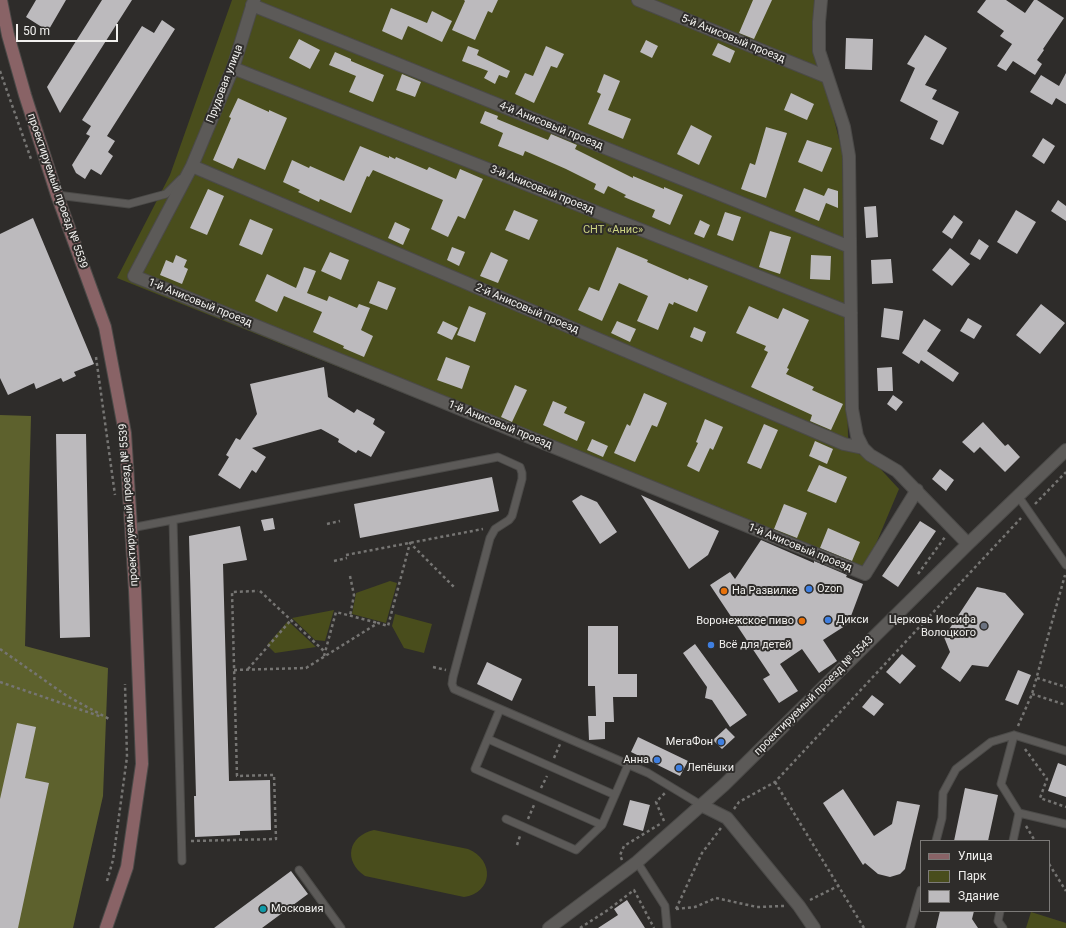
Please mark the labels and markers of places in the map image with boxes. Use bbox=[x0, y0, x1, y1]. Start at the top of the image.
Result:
place label: Ozon bbox=[817, 582, 842, 596]
place label: На Развилке bbox=[732, 584, 798, 598]
marker: Ozon bbox=[804, 584, 814, 594]
marker: На Развилке bbox=[719, 586, 729, 596]
place label: Дикси bbox=[836, 613, 869, 627]
place label: Церковь Иосифа Волоцкого bbox=[889, 613, 976, 639]
place label: Воронежское пиво bbox=[696, 614, 794, 628]
marker: Дикси bbox=[823, 615, 833, 625]
marker: Воронежское пиво bbox=[797, 616, 807, 626]
marker: Церковь Иосифа Волоцкого bbox=[979, 621, 989, 631]
place label: Всё для детей bbox=[719, 638, 791, 652]
marker: Всё для детей bbox=[706, 640, 716, 650]
place label: МегаФон bbox=[666, 735, 713, 749]
marker: МегаФон bbox=[716, 737, 726, 747]
place label: Анна bbox=[623, 753, 649, 767]
marker: Анна bbox=[652, 755, 662, 765]
place label: Лепёшки bbox=[687, 761, 734, 775]
marker: Лепёшки bbox=[674, 763, 684, 773]
place label: Московия bbox=[271, 902, 323, 916]
marker: Московия bbox=[258, 904, 268, 914]

